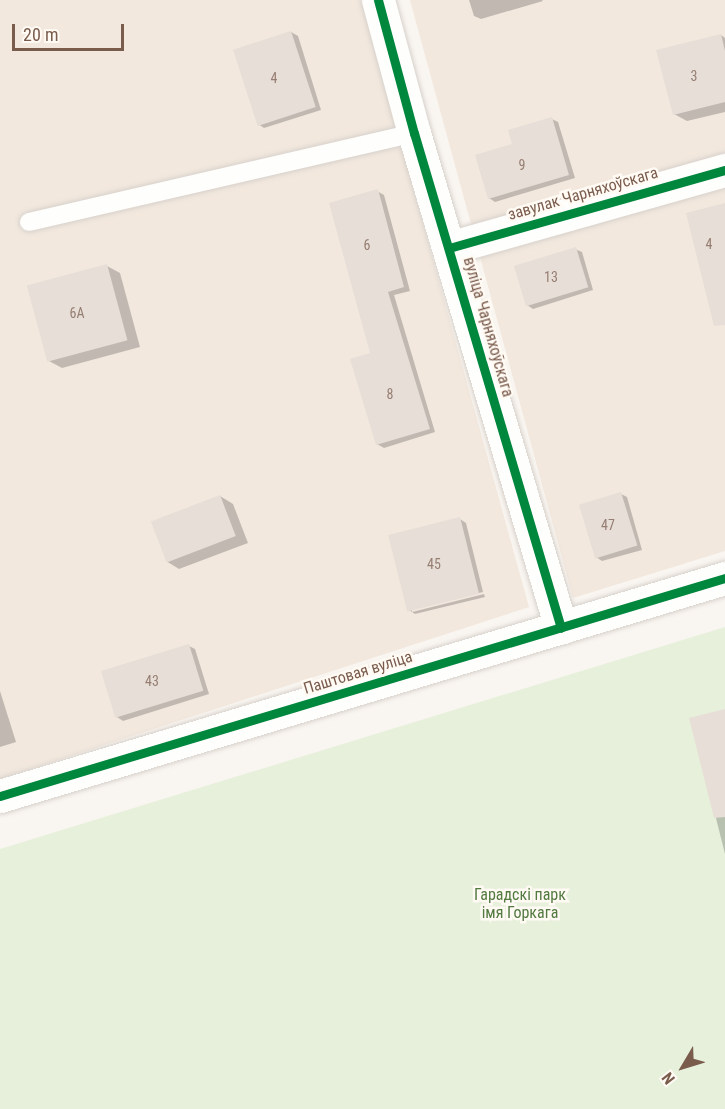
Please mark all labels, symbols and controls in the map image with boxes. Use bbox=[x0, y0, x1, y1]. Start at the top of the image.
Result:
scale bar bbox=[15, 12, 128, 50]
text: 20 m bbox=[23, 24, 58, 45]
house number: 3 bbox=[691, 68, 697, 84]
house number: 4 bbox=[271, 70, 277, 86]
house number: 9 bbox=[519, 157, 525, 173]
street label: завулак Чарняхоўскага bbox=[506, 163, 660, 225]
house number: 4 bbox=[706, 236, 712, 252]
house number: 6 bbox=[364, 237, 370, 253]
street label: вуліца Чарняхоўскага bbox=[459, 255, 517, 399]
house number: 13 bbox=[544, 269, 558, 285]
house number: 6А bbox=[70, 305, 84, 321]
house number: 8 bbox=[387, 386, 393, 402]
house number: 47 bbox=[601, 517, 615, 533]
house number: 45 bbox=[427, 556, 441, 572]
street label: Паштовая вуліца bbox=[301, 647, 415, 699]
house number: 43 bbox=[145, 673, 159, 689]
park label: Гарадскі парк імя Горкага bbox=[474, 885, 566, 923]
north arrow bbox=[653, 1037, 713, 1097]
text: N bbox=[658, 1069, 679, 1088]

